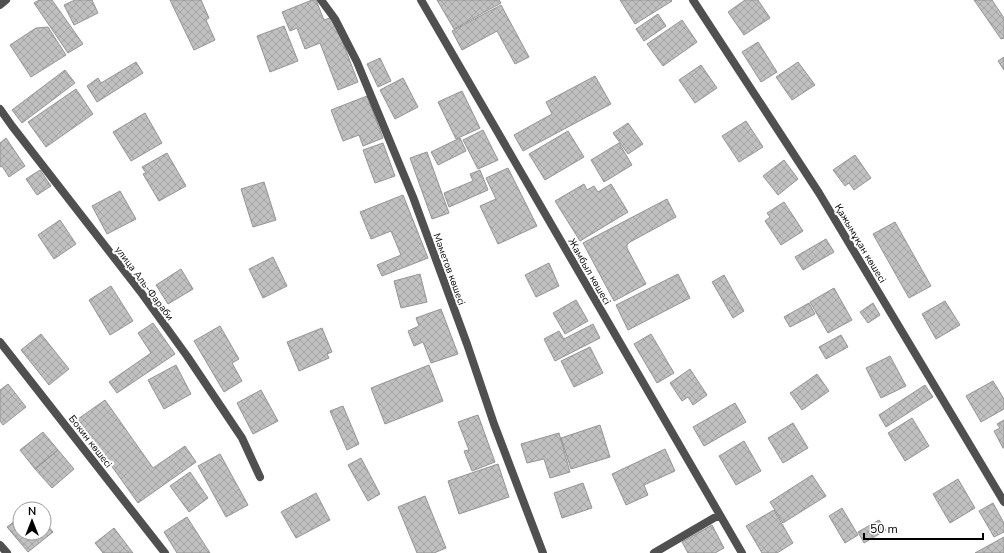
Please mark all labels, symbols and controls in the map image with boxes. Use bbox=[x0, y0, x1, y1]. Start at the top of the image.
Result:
street label: Қажымұқан көшесі bbox=[831, 201, 889, 286]
street label: Мәметов көшесі bbox=[430, 231, 469, 307]
street label: Жамбыл көшесі bbox=[564, 236, 614, 307]
street label: улица Аль-Фараби bbox=[112, 244, 177, 324]
street label: Бокин көшесі bbox=[65, 412, 115, 471]
north arrow bbox=[12, 501, 52, 541]
text: N bbox=[28, 504, 36, 519]
scale bar bbox=[864, 515, 983, 541]
text: 50 m bbox=[870, 521, 898, 537]

